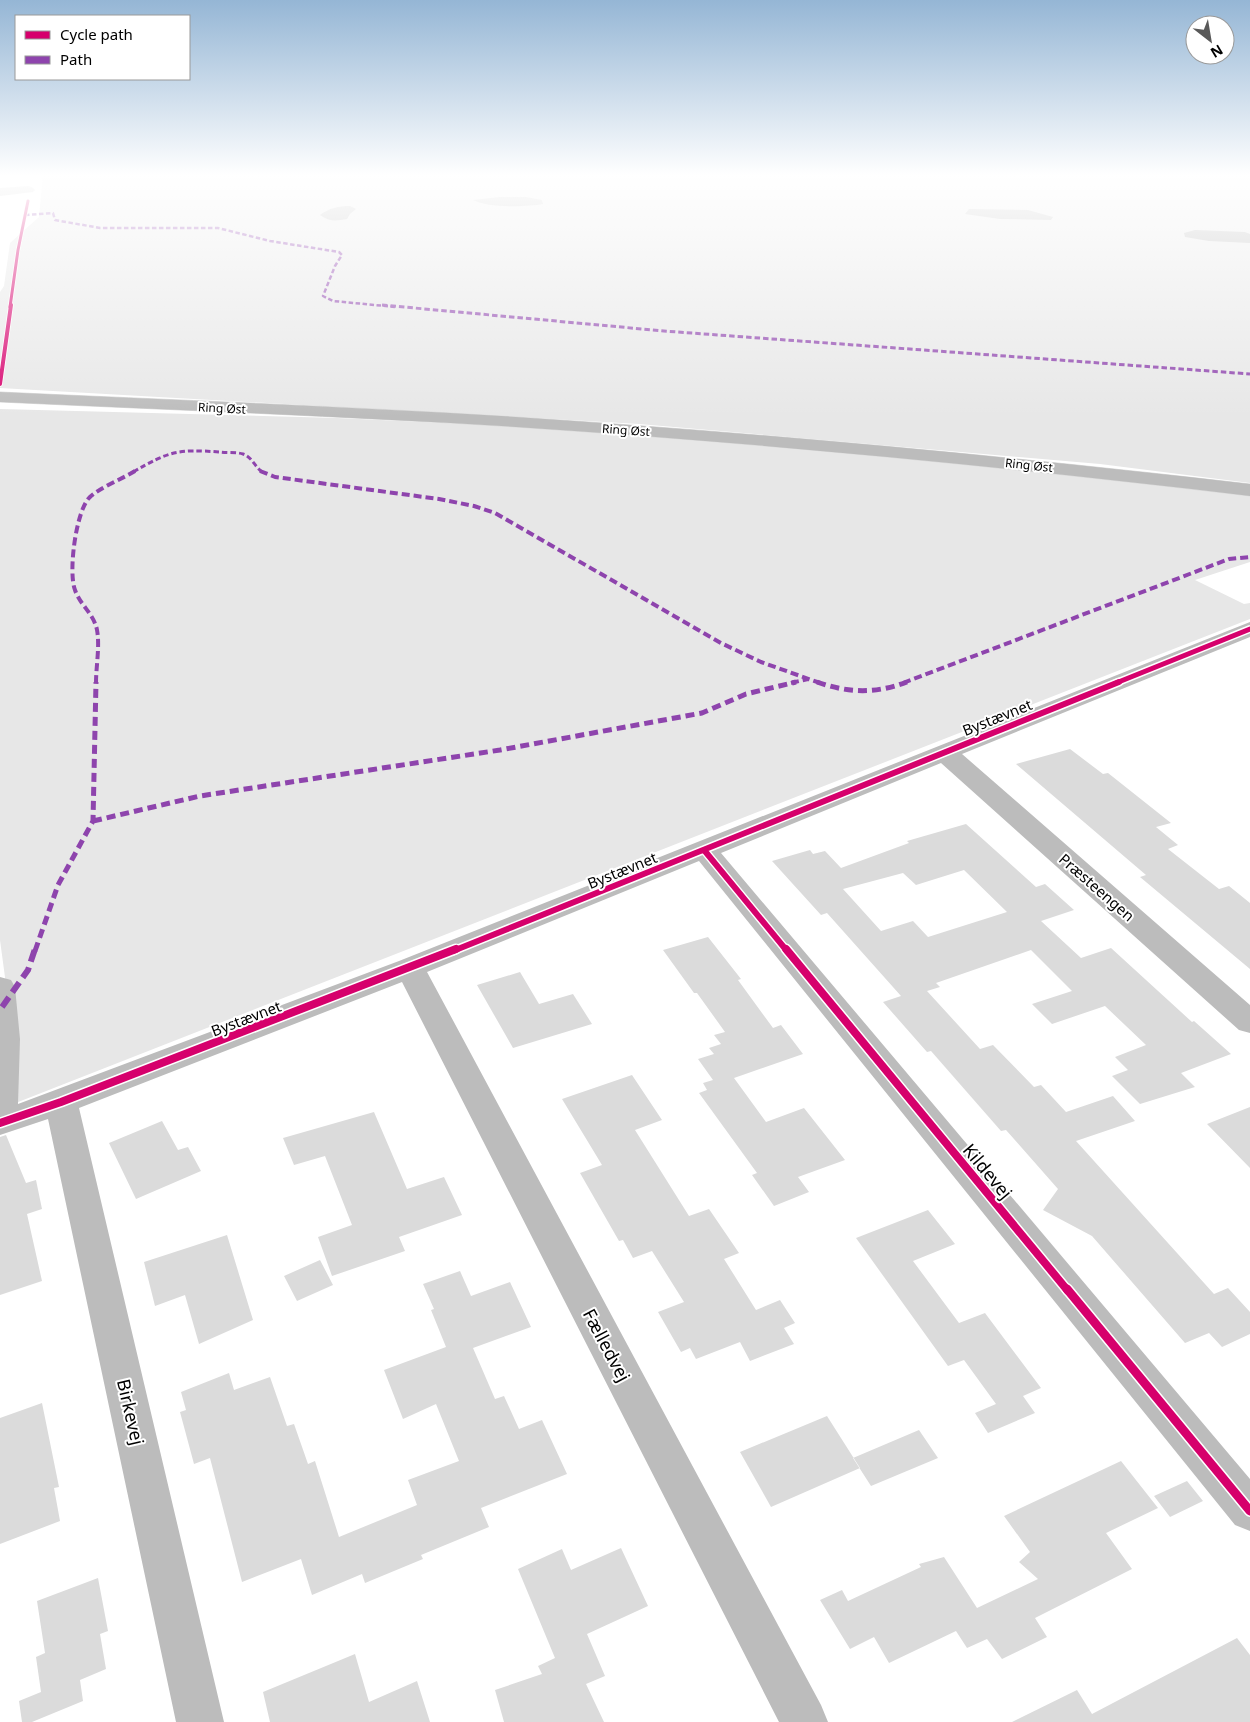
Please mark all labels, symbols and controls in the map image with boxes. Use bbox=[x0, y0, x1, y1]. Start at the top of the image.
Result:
legend bbox=[15, 15, 190, 80]
north arrow bbox=[1185, 15, 1235, 65]
text: Cycle path bbox=[60, 24, 133, 44]
text: N bbox=[1207, 40, 1227, 63]
text: Path bbox=[60, 49, 92, 69]
street label: Ring Øst bbox=[198, 398, 247, 418]
street label: Ring Øst bbox=[601, 420, 651, 440]
street label: Ring Øst bbox=[1004, 454, 1054, 476]
street label: Bystævnet bbox=[959, 694, 1035, 740]
street label: Bystævnet bbox=[584, 847, 660, 893]
street label: Præsteengen bbox=[1055, 849, 1139, 925]
street label: Bystævnet bbox=[208, 995, 284, 1040]
street label: Kildevej bbox=[958, 1138, 1018, 1204]
street label: Fælledvej bbox=[578, 1304, 636, 1386]
street label: Birkevej bbox=[112, 1377, 150, 1447]

